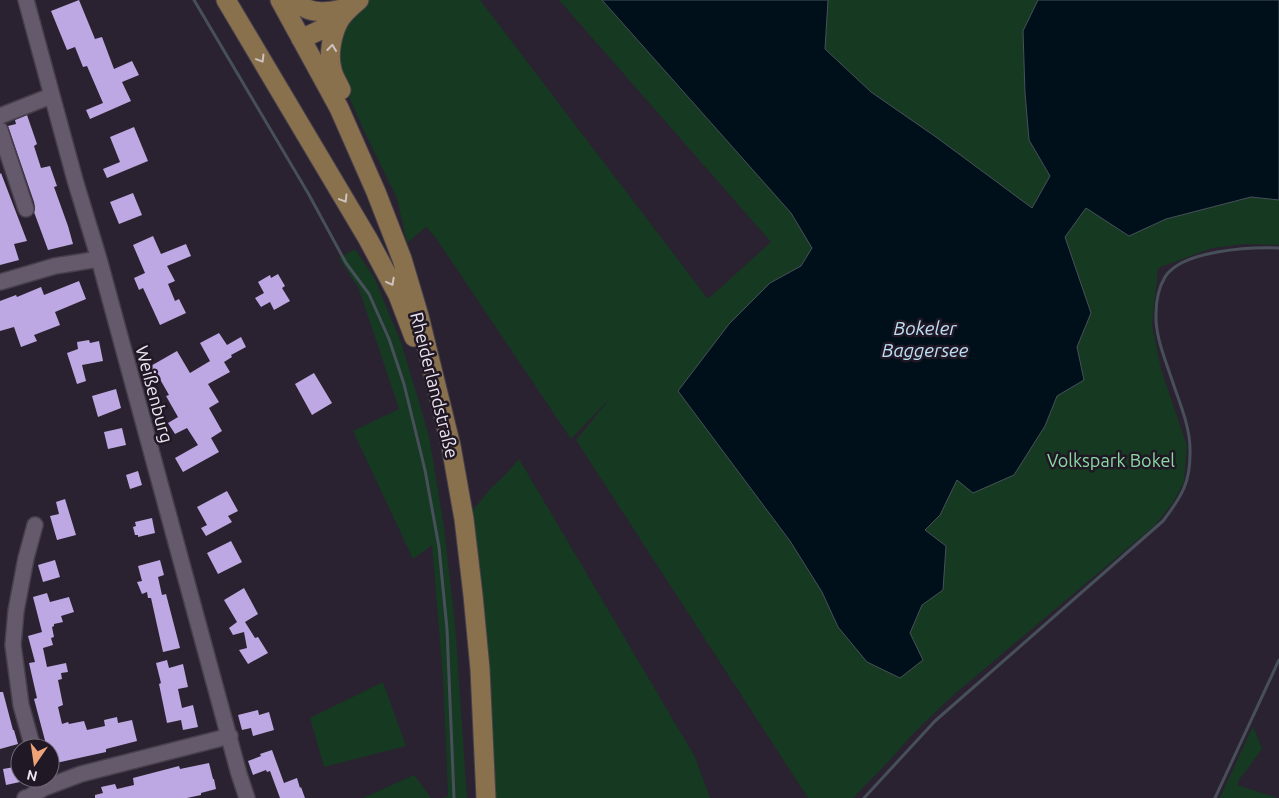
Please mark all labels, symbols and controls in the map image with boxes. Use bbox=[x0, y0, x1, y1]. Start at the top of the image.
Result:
one-way arrow bbox=[326, 44, 337, 52]
one-way arrow bbox=[255, 54, 265, 63]
one-way arrow bbox=[337, 194, 347, 203]
one-way arrow bbox=[384, 277, 394, 286]
street label: Rheiderlandstraße bbox=[407, 310, 463, 460]
water label: Bokeler Baggersee bbox=[882, 317, 969, 361]
street label: Weißenburg bbox=[132, 343, 178, 445]
park label: Volkspark Bokel bbox=[1047, 450, 1175, 470]
north arrow bbox=[10, 738, 60, 788]
text: N bbox=[25, 767, 39, 785]

